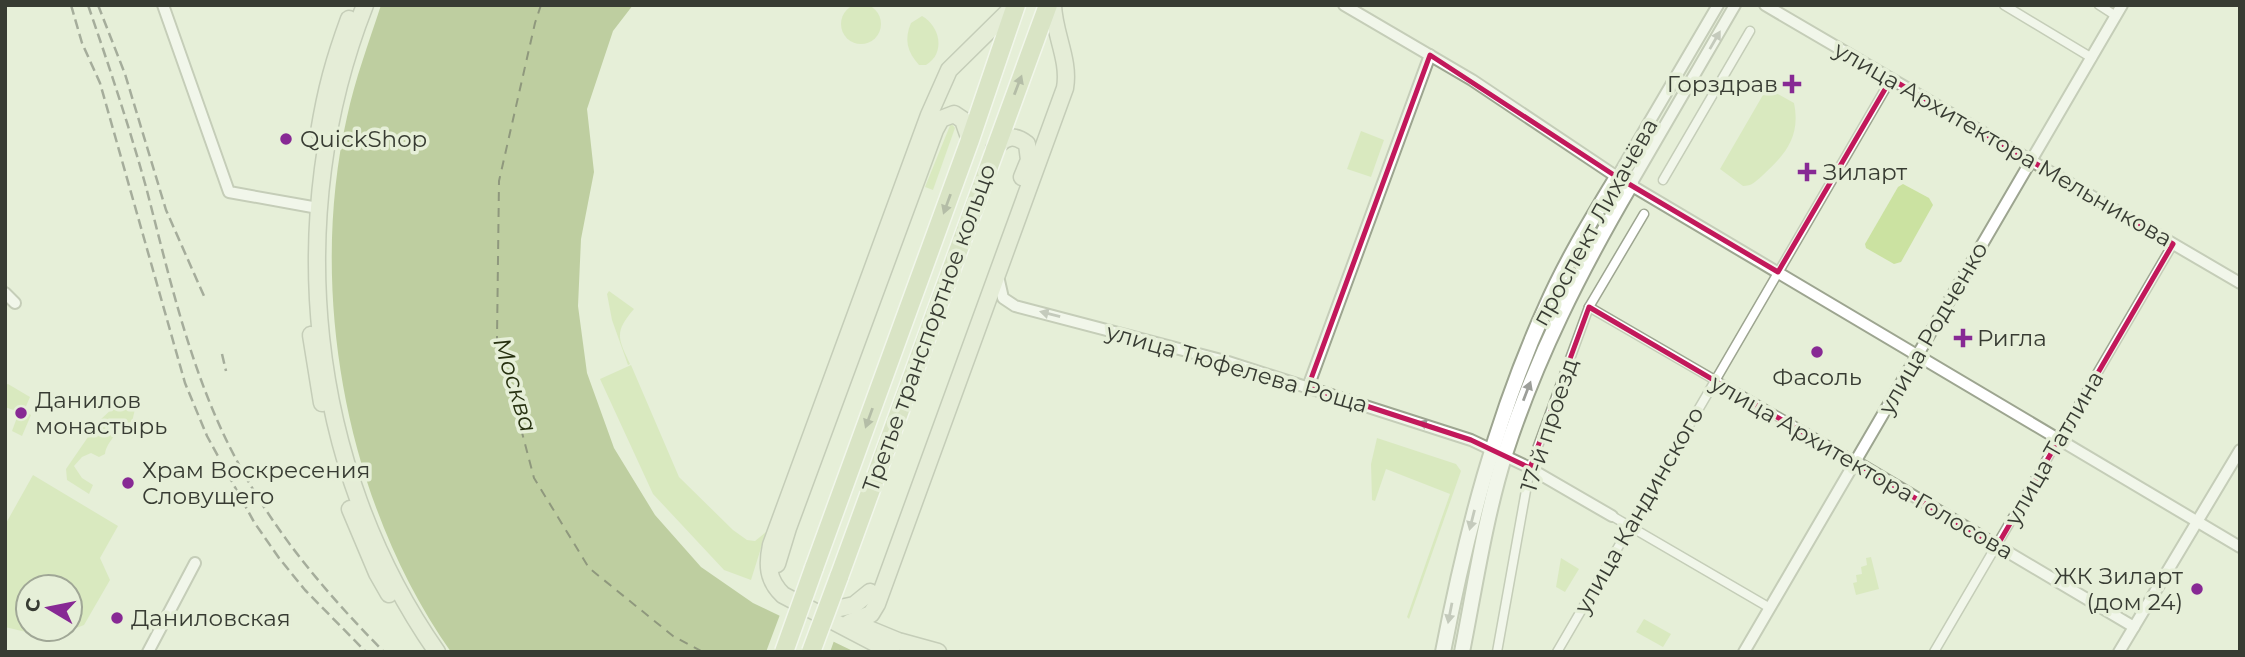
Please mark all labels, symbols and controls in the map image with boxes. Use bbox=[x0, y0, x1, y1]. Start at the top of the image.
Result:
one-way arrow bbox=[1708, 31, 1721, 50]
street label: улица Архитектора Мельникова bbox=[1828, 35, 2177, 253]
place label: Горздрав bbox=[1667, 70, 1778, 98]
one-way arrow bbox=[1012, 75, 1023, 96]
marker: Горздрав bbox=[1784, 76, 1800, 92]
street label: проспект Лихачёва bbox=[1526, 113, 1664, 331]
place label: QuickShop bbox=[300, 125, 427, 153]
marker: QuickShop bbox=[278, 131, 294, 147]
place label: Зиларт bbox=[1823, 158, 1907, 186]
street label: Третье транспортное кольцо bbox=[856, 160, 1002, 496]
marker: Зиларт bbox=[1797, 162, 1817, 182]
one-way arrow bbox=[941, 193, 952, 214]
street label: улица Родченко bbox=[1872, 237, 1994, 420]
one-way arrow bbox=[1039, 309, 1060, 319]
street label: улица Тюфелева Роща bbox=[1102, 317, 1371, 419]
place label: Ригла bbox=[1977, 324, 2047, 352]
marker: Ригла bbox=[1955, 330, 1971, 346]
water label: Москва bbox=[487, 334, 544, 436]
marker: Фасоль bbox=[1809, 344, 1825, 360]
street label: 17-й проезд bbox=[1514, 355, 1584, 495]
place label: Фасоль bbox=[1772, 363, 1862, 391]
street label: улица Татлина bbox=[1998, 366, 2110, 531]
street label: улица Архитектора Голосова bbox=[1705, 368, 2018, 565]
one-way arrow bbox=[1522, 381, 1533, 402]
place label: Данилов монастырь bbox=[35, 386, 167, 440]
street label: улица Кандинского bbox=[1568, 401, 1710, 619]
marker: Данилов монастырь bbox=[13, 405, 29, 421]
one-way arrow bbox=[863, 407, 874, 428]
one-way arrow bbox=[1417, 419, 1438, 430]
place label: Храм Воскресения Словущего bbox=[142, 456, 370, 510]
marker: Храм Воскресения Словущего bbox=[120, 475, 136, 491]
one-way arrow bbox=[1466, 509, 1477, 531]
place label: ЖК Зиларт (дом 24) bbox=[2054, 562, 2183, 616]
north arrow bbox=[14, 573, 84, 643]
marker: ЖК Зиларт (дом 24) bbox=[2189, 581, 2205, 597]
text: С bbox=[20, 596, 45, 614]
one-way arrow bbox=[1445, 602, 1456, 624]
place label: Даниловская bbox=[131, 604, 291, 632]
marker: Даниловская bbox=[109, 610, 125, 626]

